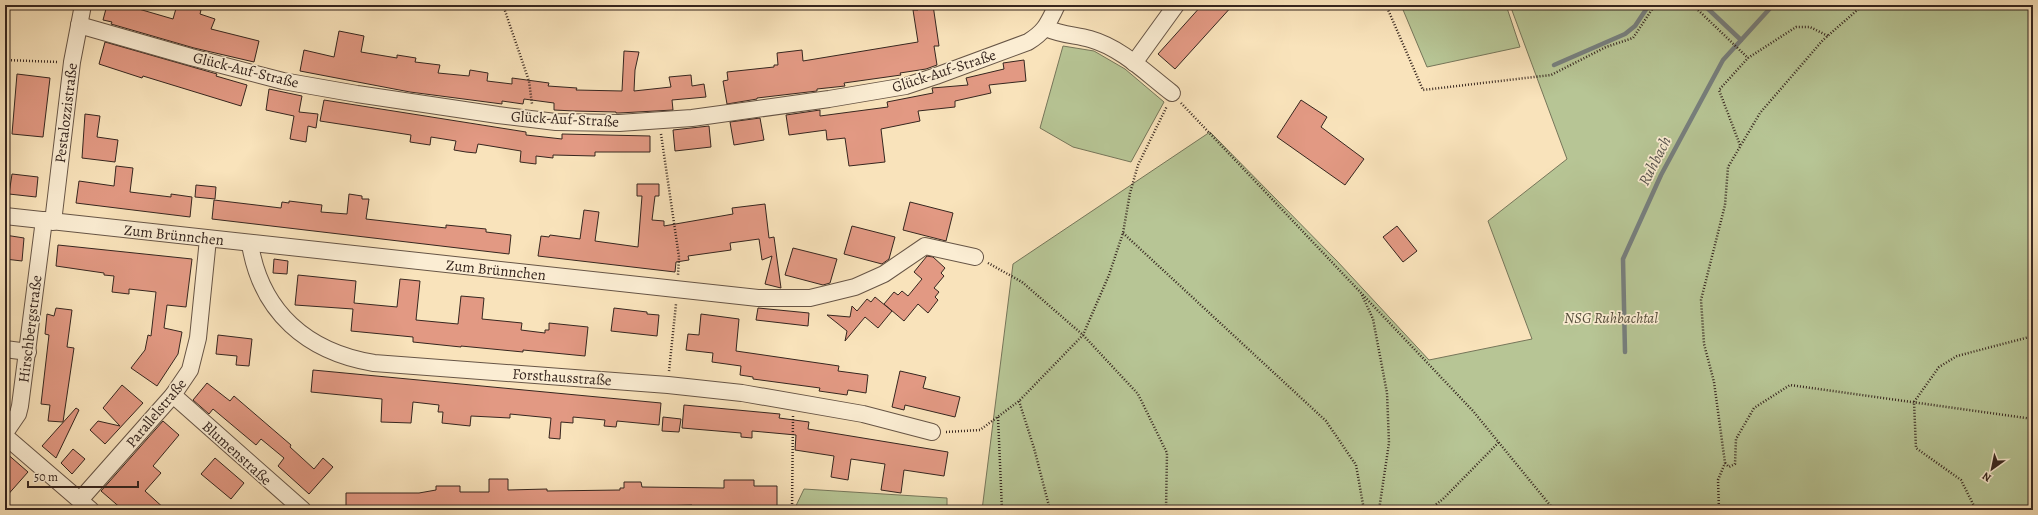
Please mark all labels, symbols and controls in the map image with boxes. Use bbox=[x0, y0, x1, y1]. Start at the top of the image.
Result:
street label: Glück-Auf-Straße bbox=[889, 45, 999, 97]
street label: Glück-Auf-Straße bbox=[191, 47, 301, 93]
street label: Pestalozzistraße bbox=[50, 62, 82, 164]
street label: Glück-Auf-Straße bbox=[510, 106, 620, 132]
water label: Ruhbach bbox=[1633, 132, 1677, 189]
street label: Zum Brünnchen bbox=[123, 220, 225, 250]
street label: Zum Brünnchen bbox=[445, 255, 547, 285]
street label: Hirschbergstraße bbox=[13, 274, 47, 384]
park label: NSG Ruhbachtal bbox=[1564, 308, 1658, 328]
street label: Forsthausstraße bbox=[512, 364, 613, 390]
street label: Parallelstraße bbox=[121, 374, 191, 452]
street label: Blumenstraße bbox=[198, 416, 276, 490]
north arrow bbox=[1972, 449, 2012, 489]
scale bar bbox=[28, 463, 138, 489]
text: N bbox=[1979, 468, 1994, 485]
text: 50 m bbox=[34, 469, 58, 485]

